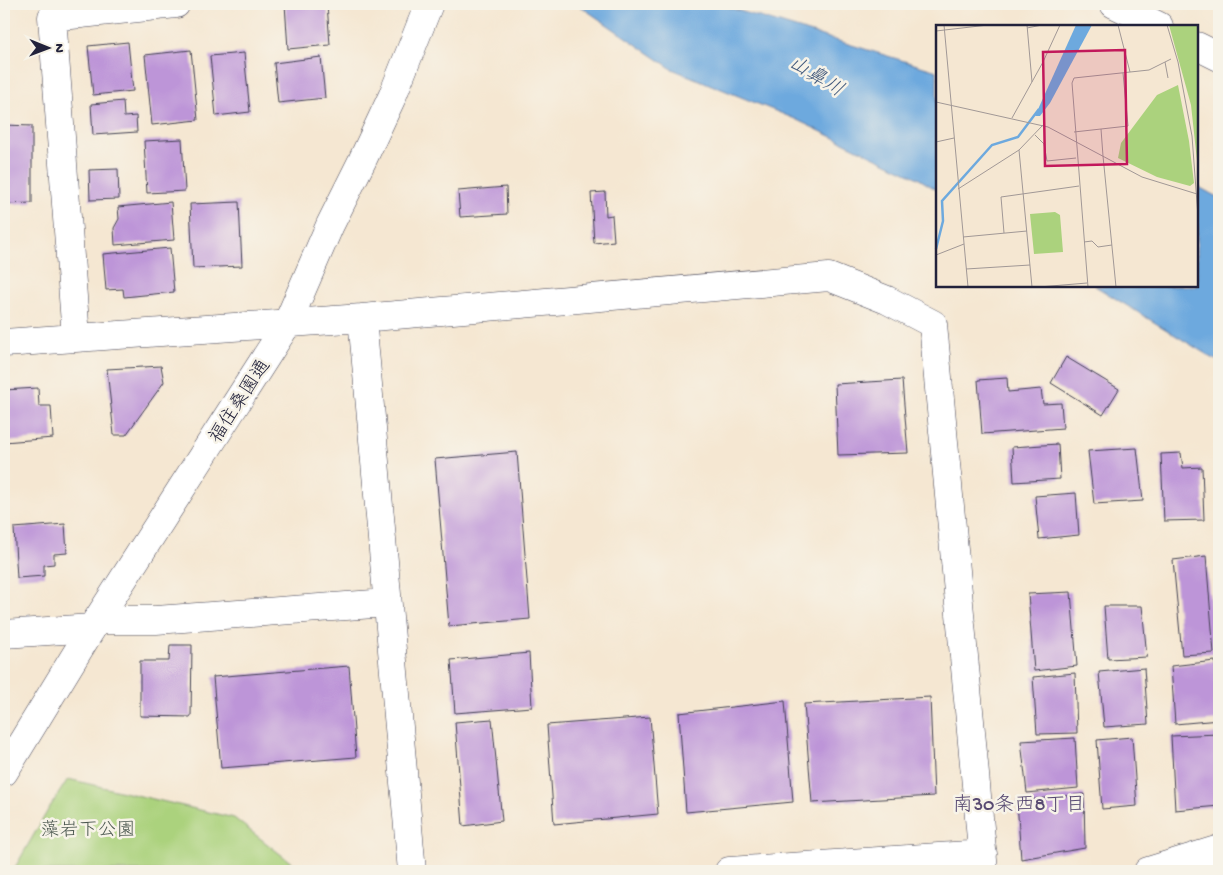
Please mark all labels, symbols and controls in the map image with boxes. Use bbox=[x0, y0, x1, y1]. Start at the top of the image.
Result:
north arrow bbox=[22, 22, 72, 72]
inset map bbox=[936, 25, 1198, 288]
text: N bbox=[50, 43, 67, 53]
water label: 山鼻川 bbox=[784, 51, 848, 103]
street label: 福住桑園通 bbox=[205, 355, 276, 448]
district label: 南30条西8丁目 bbox=[953, 793, 1085, 818]
park label: 藻岩下公園 bbox=[40, 819, 136, 843]

